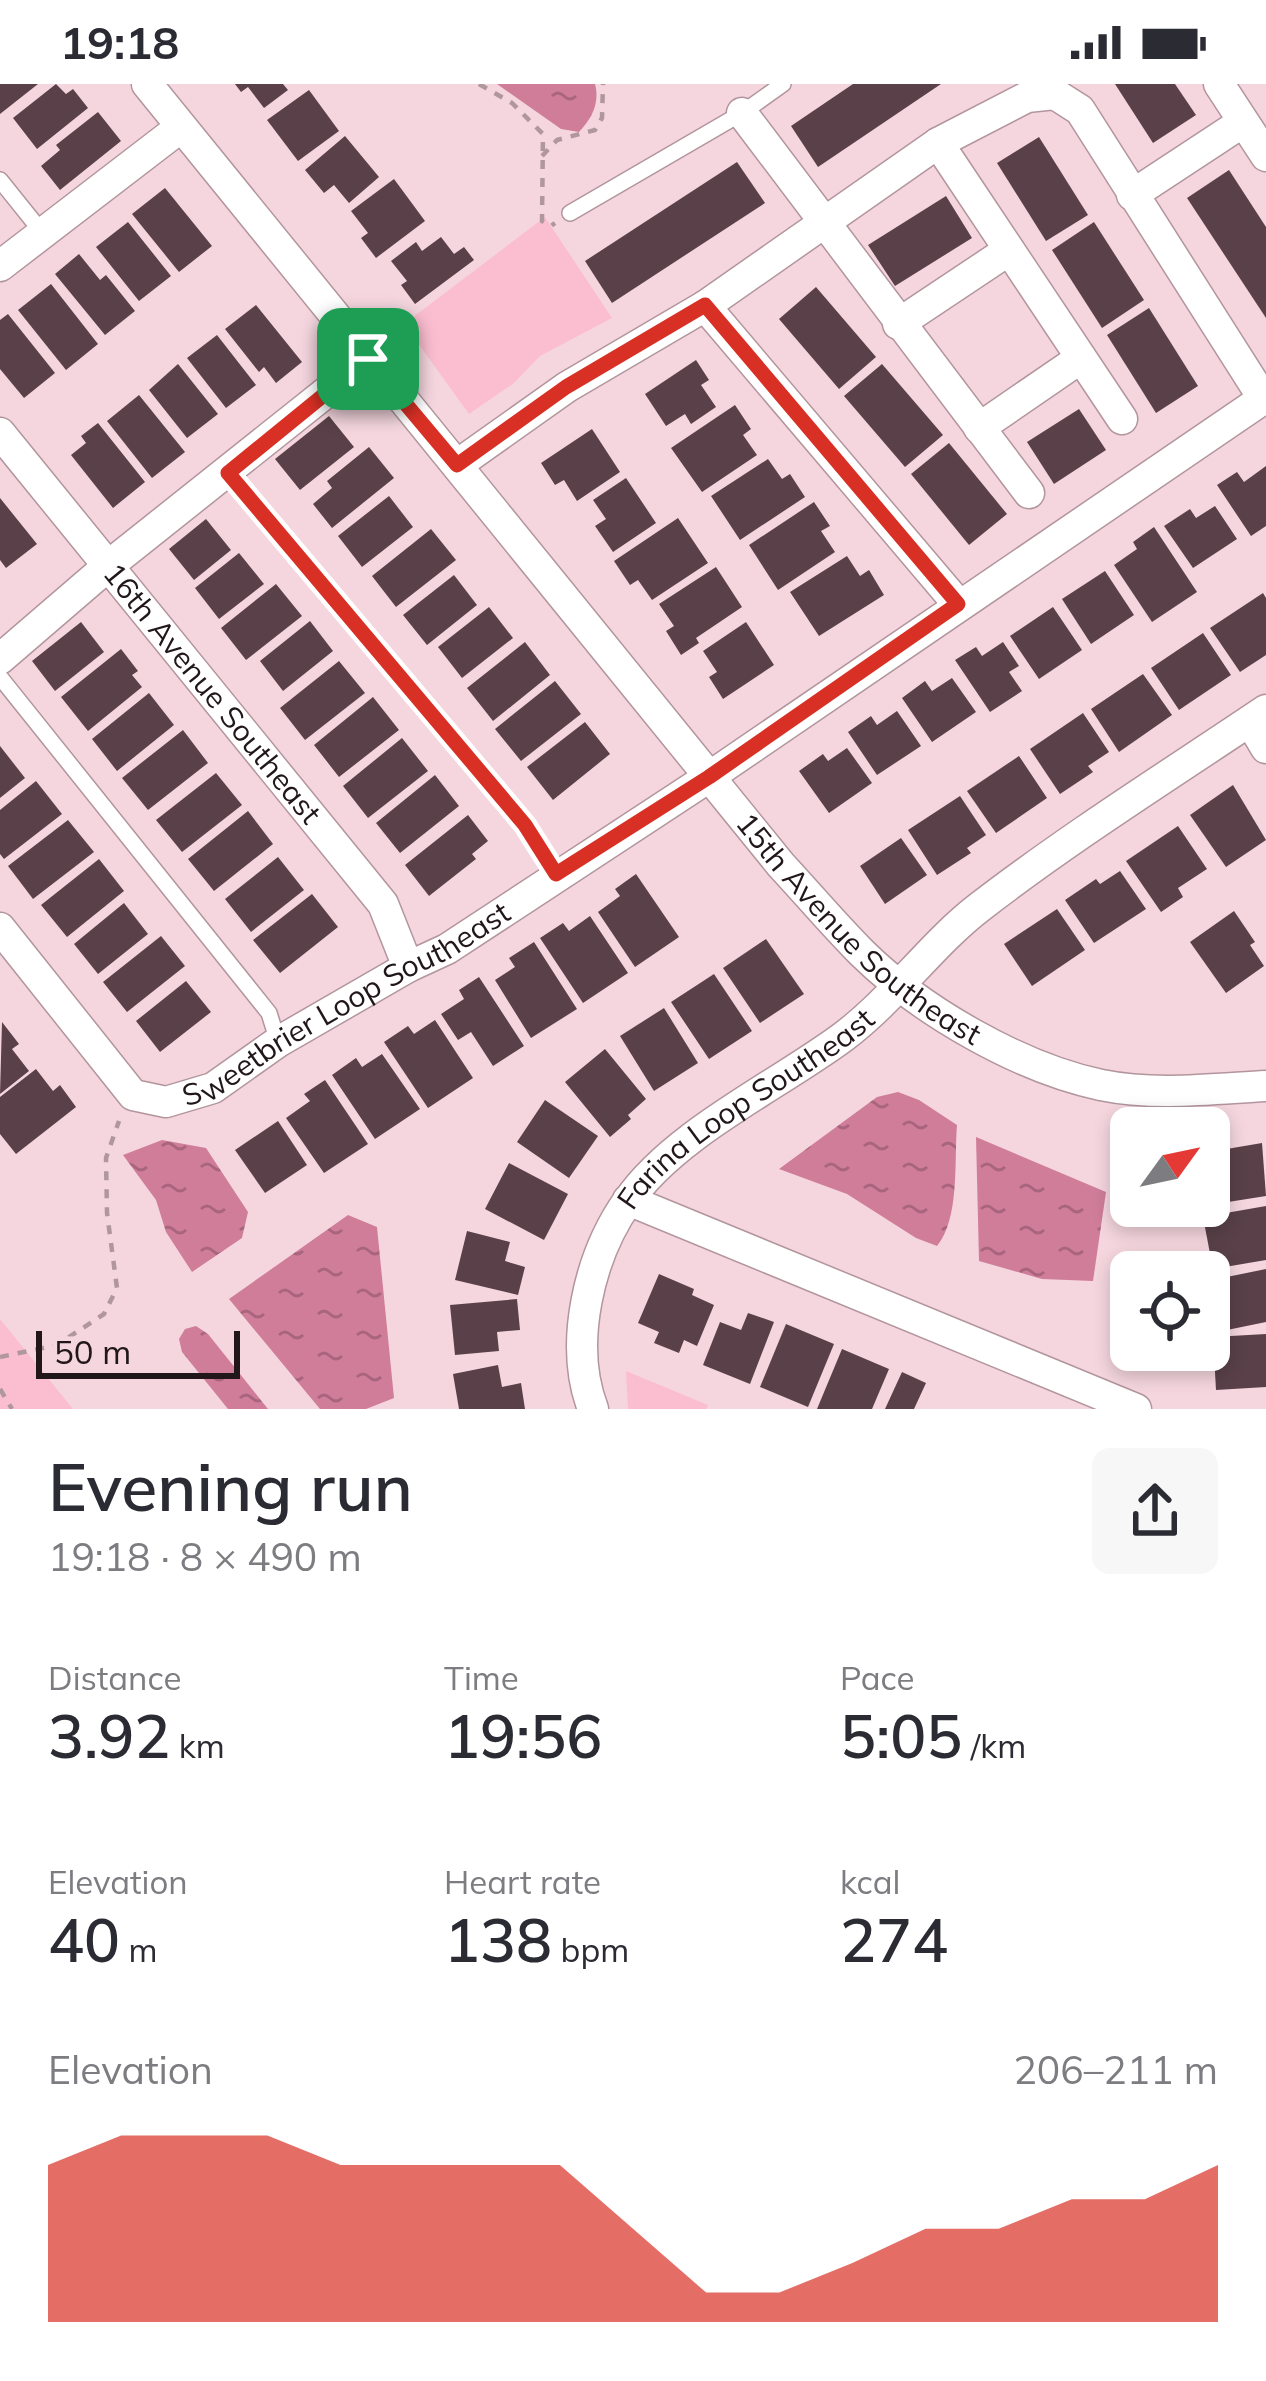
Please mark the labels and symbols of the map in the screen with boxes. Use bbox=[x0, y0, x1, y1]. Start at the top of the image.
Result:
pin bbox=[317, 308, 419, 410]
street label: 16th Avenue Southeast bbox=[95, 555, 330, 831]
street label: 15th Avenue Southeast bbox=[728, 805, 988, 1053]
street label: Sweetbrier Loop Southeast bbox=[177, 893, 517, 1114]
street label: Farina Loop Southeast bbox=[608, 1000, 882, 1216]
north arrow bbox=[1110, 1107, 1230, 1227]
scale bar bbox=[36, 1325, 240, 1378]

